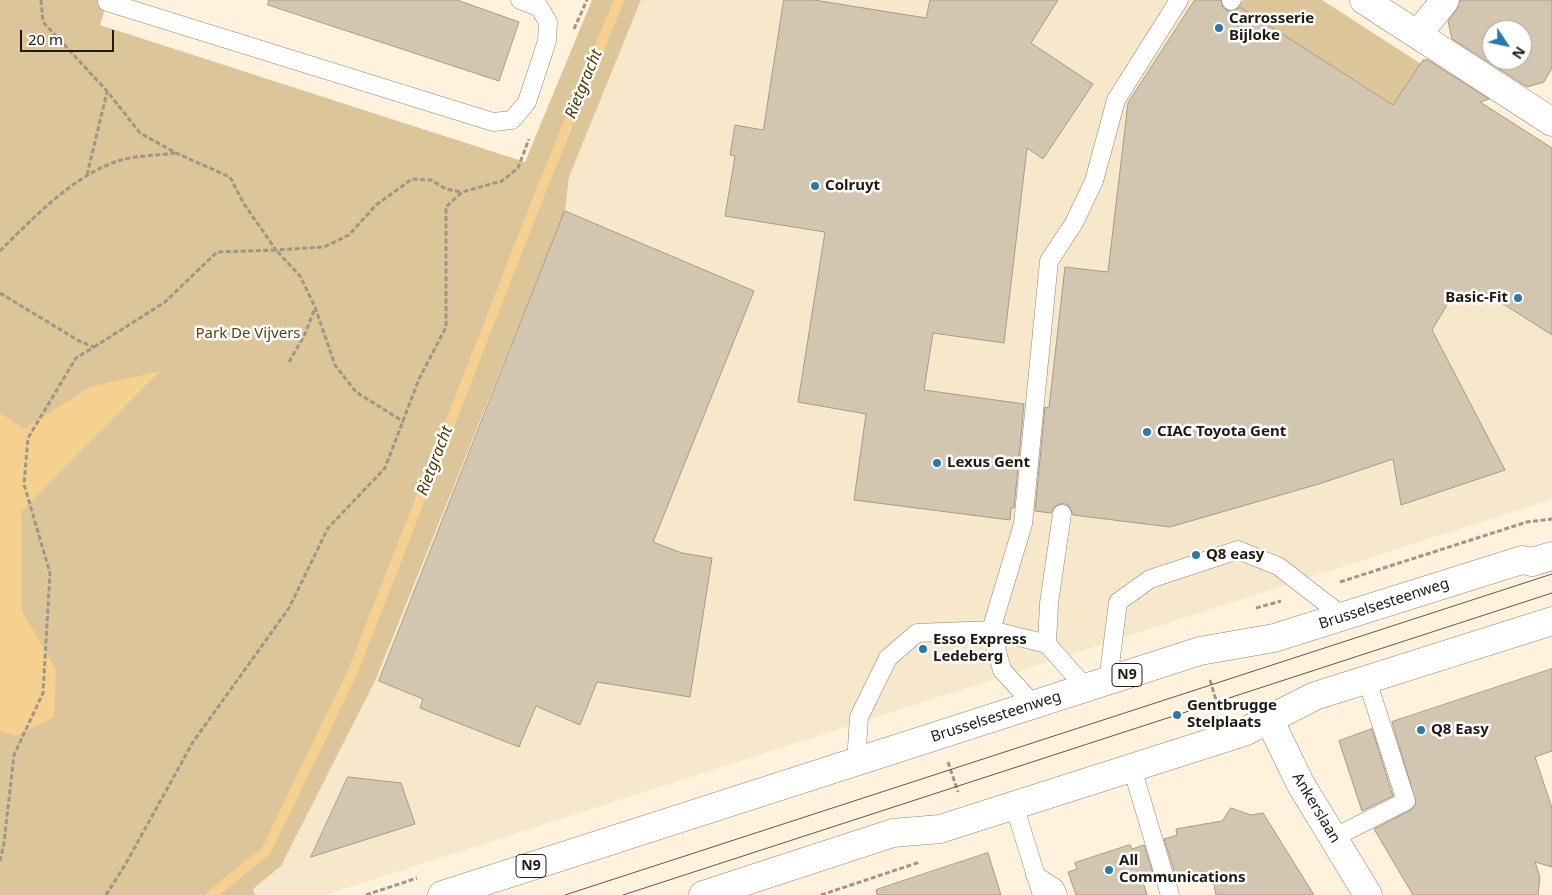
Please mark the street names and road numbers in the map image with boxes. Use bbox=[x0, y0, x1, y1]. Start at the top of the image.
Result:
street label: Brusselsesteenweg bbox=[1317, 574, 1451, 634]
road number: N9 bbox=[1112, 664, 1142, 686]
street label: Brusselsesteenweg bbox=[929, 687, 1063, 747]
street label: Ankerslaan bbox=[1288, 770, 1344, 846]
road number: N9 bbox=[516, 854, 546, 878]

